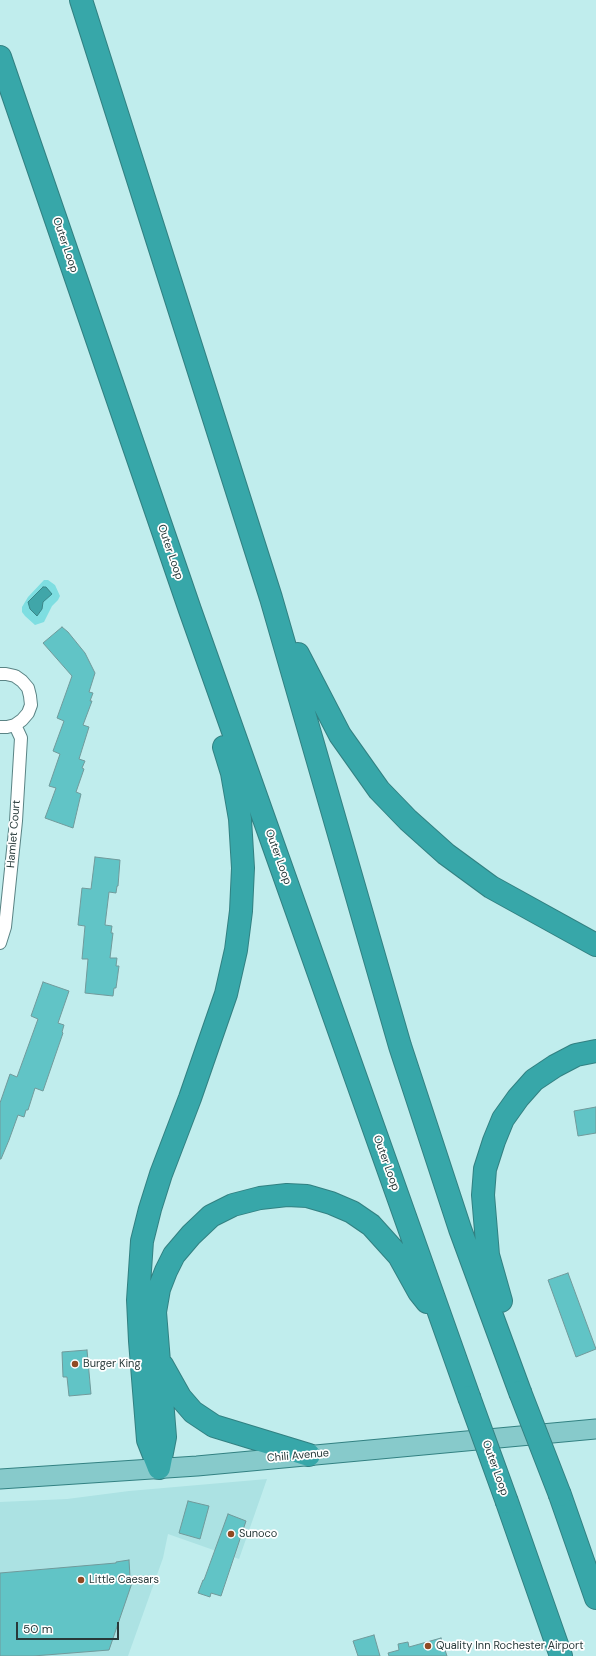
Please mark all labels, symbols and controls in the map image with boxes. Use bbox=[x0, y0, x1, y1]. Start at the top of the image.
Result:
street label: Outer Loop bbox=[49, 216, 81, 274]
street label: Outer Loop bbox=[154, 523, 186, 581]
street label: Hamlet Court bbox=[4, 799, 24, 869]
street label: Outer Loop bbox=[262, 828, 294, 886]
street label: Outer Loop bbox=[370, 1134, 402, 1192]
place label: Burger King bbox=[83, 1357, 141, 1371]
marker: Burger King bbox=[70, 1359, 80, 1369]
street label: Outer Loop bbox=[479, 1439, 511, 1497]
street label: Chili Avenue bbox=[266, 1447, 330, 1465]
place label: Sunoco bbox=[239, 1527, 277, 1541]
marker: Sunoco bbox=[226, 1529, 236, 1539]
place label: Little Caesars bbox=[89, 1573, 159, 1587]
marker: Little Caesars bbox=[76, 1575, 86, 1585]
scale bar bbox=[18, 1614, 121, 1640]
text: 50 m bbox=[23, 1621, 52, 1637]
place label: Quality Inn Rochester Airport bbox=[436, 1639, 583, 1653]
marker: Quality Inn Rochester Airport bbox=[423, 1641, 433, 1651]

